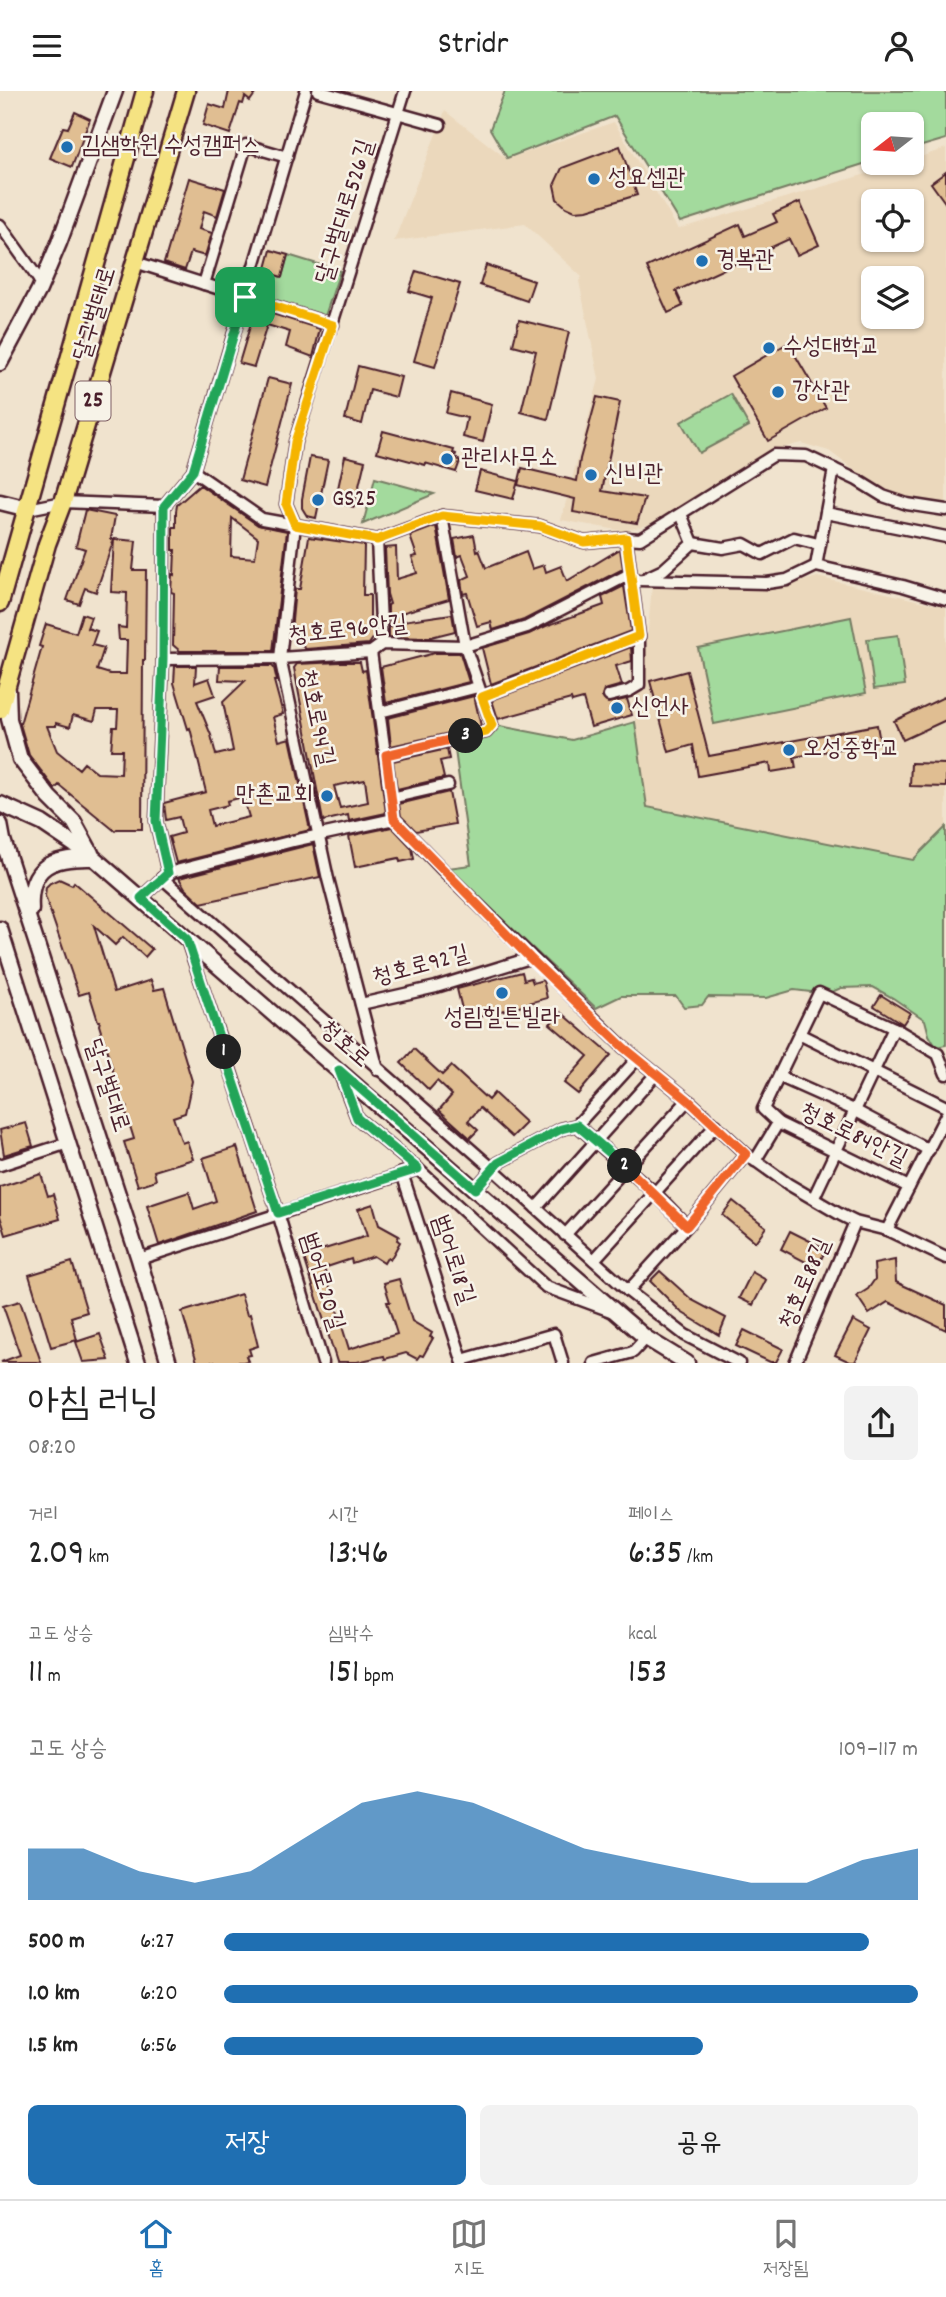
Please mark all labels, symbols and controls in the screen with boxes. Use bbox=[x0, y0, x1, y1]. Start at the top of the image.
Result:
text: Stridr bbox=[438, 23, 508, 69]
icon: menu bbox=[28, 27, 66, 65]
icon: person bbox=[880, 27, 918, 65]
north arrow bbox=[861, 112, 924, 175]
map controls bbox=[861, 112, 924, 329]
place label: 김샘학원 수성캠퍼스 bbox=[81, 130, 260, 164]
street label: 달구벌대로526길 bbox=[308, 136, 384, 288]
marker: 김샘학원 수성캠퍼스 bbox=[59, 139, 75, 155]
place label: 성요셉관 bbox=[608, 162, 685, 196]
marker: 성요셉관 bbox=[586, 171, 602, 187]
button: locate bbox=[861, 189, 924, 252]
place label: 경복관 bbox=[716, 244, 774, 278]
marker: 경복관 bbox=[694, 253, 710, 269]
street label: 달구벌대로 bbox=[66, 263, 126, 365]
button: layers bbox=[861, 266, 924, 329]
pin bbox=[215, 267, 275, 327]
icon: arrive bbox=[226, 278, 264, 316]
place label: 수성대학교 bbox=[783, 331, 880, 365]
marker: 수성대학교 bbox=[761, 340, 777, 356]
place label: 강산관 bbox=[792, 375, 850, 409]
road number: 25 bbox=[76, 381, 110, 421]
marker: 강산관 bbox=[770, 384, 786, 400]
place label: 관리사무소 bbox=[461, 442, 558, 476]
marker: 관리사무소 bbox=[439, 451, 455, 467]
place label: 신비관 bbox=[605, 458, 663, 492]
marker: 신비관 bbox=[583, 467, 599, 483]
place label: GS25 bbox=[332, 483, 376, 517]
marker: GS25 bbox=[310, 492, 326, 508]
street label: 청호로96안길 bbox=[287, 608, 409, 654]
street label: 청호로94길 bbox=[288, 666, 342, 770]
place label: 신언사 bbox=[631, 691, 689, 725]
marker: 신언사 bbox=[609, 700, 625, 716]
pin: 3 bbox=[448, 719, 484, 753]
text: 3 bbox=[461, 722, 470, 749]
place label: 오성중학교 bbox=[803, 733, 900, 767]
marker: 오성중학교 bbox=[781, 742, 797, 758]
place label: 만촌교회 bbox=[236, 779, 313, 813]
marker: 만촌교회 bbox=[319, 788, 335, 804]
street label: 청호로92길 bbox=[369, 938, 473, 996]
marker: 성림힐튼빌라 bbox=[494, 985, 510, 1001]
place label: 성림힐튼빌라 bbox=[444, 1002, 560, 1036]
street label: 청호로 bbox=[311, 1013, 377, 1077]
street label: 달구벌대로 bbox=[75, 1035, 137, 1137]
pin: 1 bbox=[206, 1035, 242, 1069]
text: 1 bbox=[221, 1038, 226, 1065]
street label: 청호로84안길 bbox=[793, 1095, 913, 1177]
pin: 2 bbox=[608, 1149, 642, 1183]
text: 2 bbox=[620, 1152, 629, 1179]
street label: 범어로18길 bbox=[422, 1211, 482, 1309]
street label: 범어로20길 bbox=[290, 1229, 352, 1335]
street label: 청호로88길 bbox=[771, 1233, 841, 1335]
text: 아침 러닝 bbox=[28, 1378, 159, 1433]
button: share bbox=[844, 1386, 918, 1460]
text: 08:20 bbox=[28, 1432, 76, 1465]
text: 거리 bbox=[28, 1503, 59, 1530]
text: 시간 bbox=[328, 1503, 359, 1530]
text: 페이스 bbox=[628, 1503, 674, 1530]
text: 2.09 bbox=[28, 1530, 84, 1580]
text: 13:46 bbox=[328, 1530, 389, 1580]
text: 6:35 bbox=[628, 1530, 683, 1580]
text: km bbox=[84, 1545, 109, 1572]
text: /km bbox=[683, 1545, 713, 1572]
text: 고도 상승 bbox=[28, 1622, 94, 1649]
text: 심박수 bbox=[328, 1622, 374, 1649]
text: kcal bbox=[628, 1622, 657, 1649]
text: 11 bbox=[28, 1649, 43, 1699]
text: 151 bbox=[328, 1649, 360, 1699]
text: 153 bbox=[628, 1649, 667, 1699]
text: m bbox=[43, 1664, 61, 1691]
text: bpm bbox=[360, 1664, 394, 1691]
text: 고도 상승 bbox=[28, 1734, 107, 1767]
text: 109–117 m bbox=[839, 1734, 918, 1767]
text: 500 m bbox=[28, 1926, 85, 1959]
text: 6:27 bbox=[140, 1926, 174, 1959]
text: 1.0 km bbox=[28, 1978, 80, 2011]
text: 6:20 bbox=[140, 1978, 178, 2011]
text: 1.5 km bbox=[28, 2030, 78, 2063]
text: 6:56 bbox=[140, 2030, 177, 2063]
button: 저장 bbox=[28, 2105, 466, 2185]
button: 공유 bbox=[480, 2105, 918, 2185]
tab: 홈 bbox=[137, 2215, 175, 2284]
tab: 지도 bbox=[450, 2215, 488, 2284]
tab: 저장됨 bbox=[763, 2215, 809, 2284]

